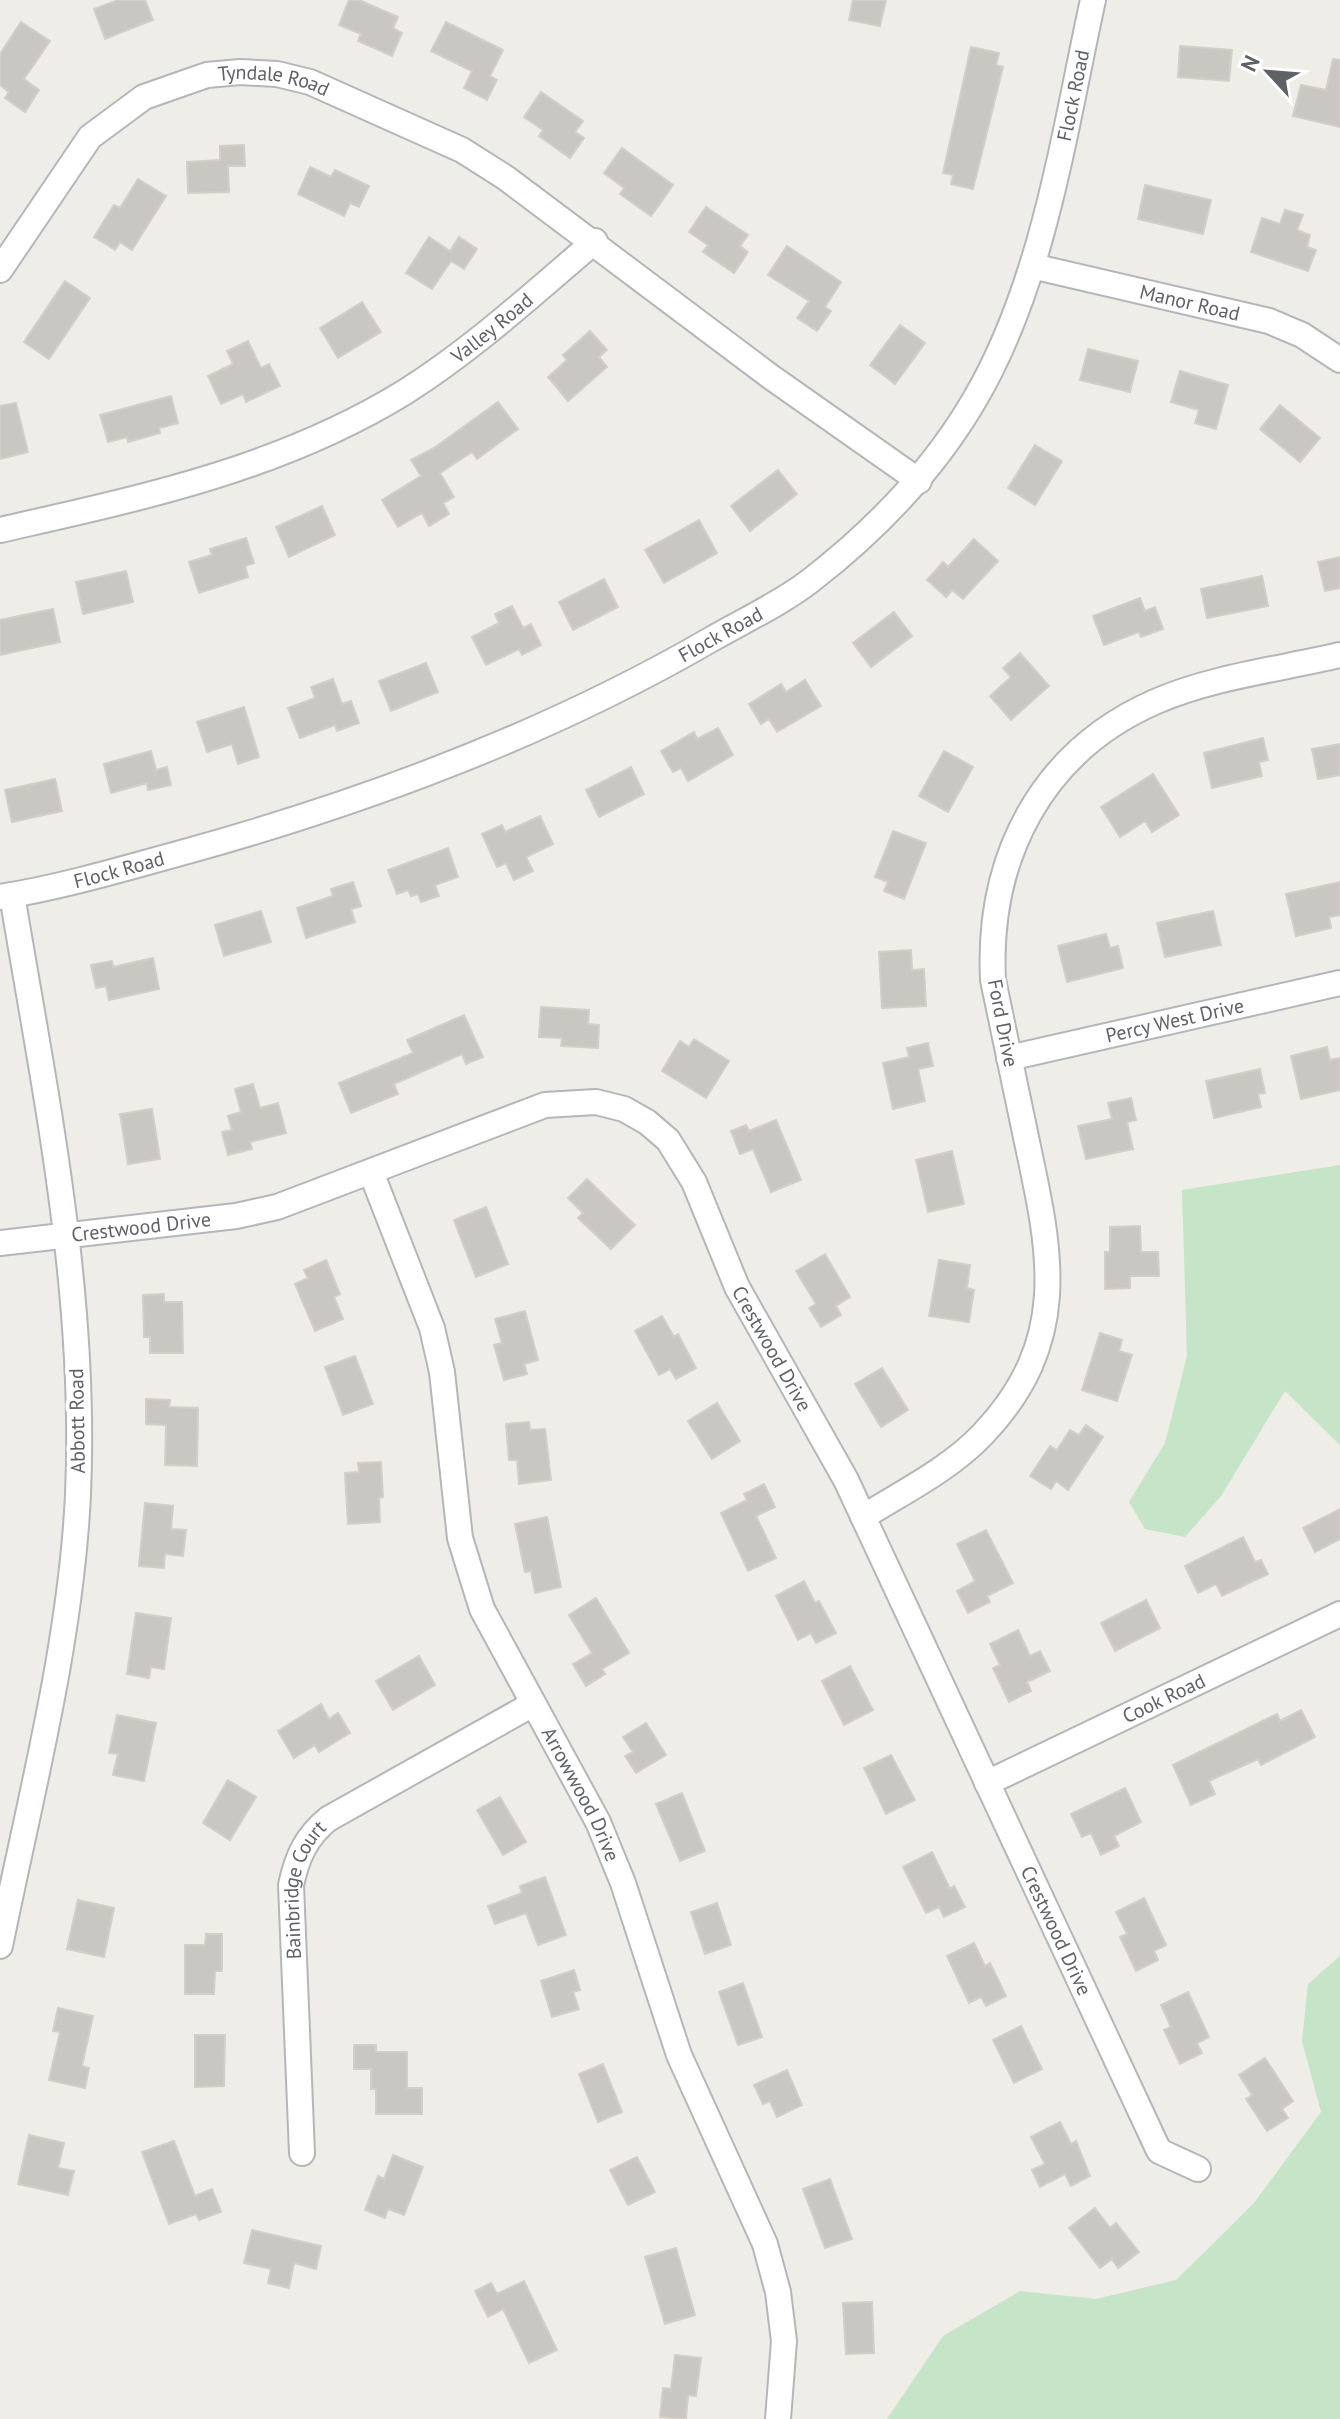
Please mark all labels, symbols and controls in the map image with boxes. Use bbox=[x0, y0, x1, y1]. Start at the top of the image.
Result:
north arrow bbox=[1228, 32, 1308, 112]
street label: Flock Road bbox=[1051, 48, 1095, 144]
text: N bbox=[1234, 51, 1266, 76]
street label: Tyndale Road bbox=[217, 59, 334, 102]
street label: Manor Road bbox=[1137, 278, 1242, 327]
street label: Valley Road bbox=[445, 287, 538, 370]
street label: Flock Road bbox=[674, 601, 767, 668]
street label: Flock Road bbox=[71, 845, 167, 894]
street label: Ford Drive bbox=[982, 977, 1024, 1069]
street label: Percy West Drive bbox=[1103, 992, 1246, 1049]
street label: Crestwood Drive bbox=[70, 1206, 212, 1248]
street label: Crestwood Drive bbox=[726, 1281, 818, 1416]
street label: Abbott Road bbox=[63, 1368, 91, 1474]
street label: Cook Road bbox=[1118, 1667, 1209, 1729]
street label: Arrowwood Drive bbox=[536, 1723, 626, 1865]
street label: Bainbridge Court bbox=[278, 1814, 332, 1960]
street label: Crestwood Drive bbox=[1015, 1862, 1098, 2000]

